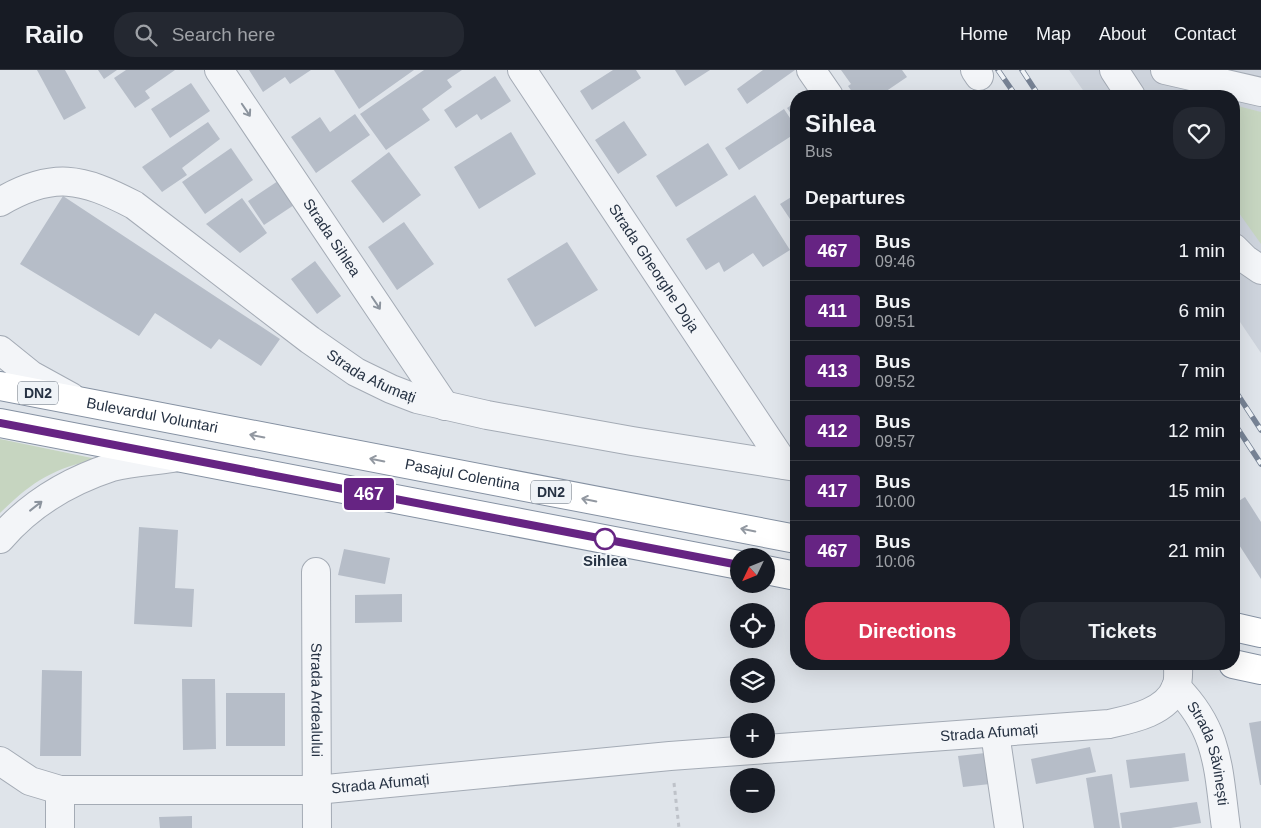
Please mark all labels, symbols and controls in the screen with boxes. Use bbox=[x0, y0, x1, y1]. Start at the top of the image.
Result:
search box bbox=[114, 12, 464, 57]
text: Railo bbox=[25, 21, 84, 48]
icon: search bbox=[132, 21, 160, 49]
text: Search here bbox=[172, 24, 275, 45]
text: Home bbox=[960, 24, 1008, 44]
text: Map bbox=[1036, 24, 1071, 44]
text: About bbox=[1099, 24, 1146, 44]
text: Contact bbox=[1174, 24, 1236, 44]
one-way arrow bbox=[241, 103, 251, 117]
button: heart bbox=[1173, 107, 1225, 159]
text: Sihlea bbox=[805, 110, 876, 137]
text: Bus bbox=[805, 143, 833, 160]
text: Departures bbox=[805, 187, 905, 208]
street label: Strada Sihlea bbox=[300, 195, 365, 280]
street label: Strada Gheorghe Doja bbox=[606, 201, 703, 336]
text: Bus bbox=[875, 231, 911, 252]
text: 1 min bbox=[1179, 240, 1225, 261]
text: 467 bbox=[817, 241, 848, 261]
text: 09:46 bbox=[875, 253, 915, 270]
text: Bus bbox=[875, 291, 911, 312]
one-way arrow bbox=[371, 296, 381, 310]
text: 6 min bbox=[1179, 300, 1225, 321]
text: 411 bbox=[818, 301, 847, 321]
text: 09:51 bbox=[875, 313, 915, 330]
street label: Strada Afumați bbox=[324, 345, 419, 406]
text: Bus bbox=[875, 351, 911, 372]
text: 7 min bbox=[1179, 360, 1225, 381]
text: 413 bbox=[817, 361, 848, 381]
text: 09:52 bbox=[875, 373, 915, 390]
road number: DN2 bbox=[18, 382, 58, 404]
street label: Bulevardul Voluntari bbox=[85, 394, 219, 436]
text: Bus bbox=[875, 411, 911, 432]
text: 12 min bbox=[1168, 420, 1225, 441]
text: 412 bbox=[817, 421, 848, 441]
one-way arrow bbox=[250, 431, 266, 441]
text: 09:57 bbox=[875, 433, 915, 450]
one-way arrow bbox=[370, 454, 386, 464]
street label: Pasajul Colentina bbox=[404, 455, 522, 494]
text: Bus bbox=[875, 471, 911, 492]
line badge: 467 bbox=[340, 478, 398, 510]
text: 15 min bbox=[1168, 480, 1225, 501]
road number: DN2 bbox=[531, 481, 571, 504]
text: 417 bbox=[817, 481, 848, 501]
text: 467 bbox=[354, 484, 384, 504]
text: 10:00 bbox=[875, 493, 915, 510]
one-way arrow bbox=[581, 494, 597, 504]
one-way arrow bbox=[29, 500, 42, 511]
one-way arrow bbox=[741, 525, 757, 534]
marker: Sihlea bbox=[594, 528, 616, 550]
text: Bus bbox=[875, 531, 911, 552]
text: 21 min bbox=[1168, 540, 1225, 561]
text: 467 bbox=[817, 541, 848, 561]
north arrow bbox=[730, 548, 775, 592]
map controls bbox=[730, 548, 775, 813]
place label: Sihlea bbox=[583, 552, 628, 569]
text: 10:06 bbox=[875, 553, 915, 570]
button: Directions bbox=[805, 602, 1010, 660]
button: Tickets bbox=[1020, 602, 1225, 660]
button: locate bbox=[730, 603, 775, 648]
street label: Strada Ardealului bbox=[308, 643, 326, 757]
button: layers bbox=[730, 658, 775, 703]
street label: Strada Săvinești bbox=[1184, 698, 1232, 806]
button: + bbox=[730, 713, 775, 758]
street label: Strada Afumați bbox=[939, 720, 1039, 744]
button: − bbox=[730, 768, 775, 813]
street label: Strada Afumați bbox=[330, 770, 430, 796]

